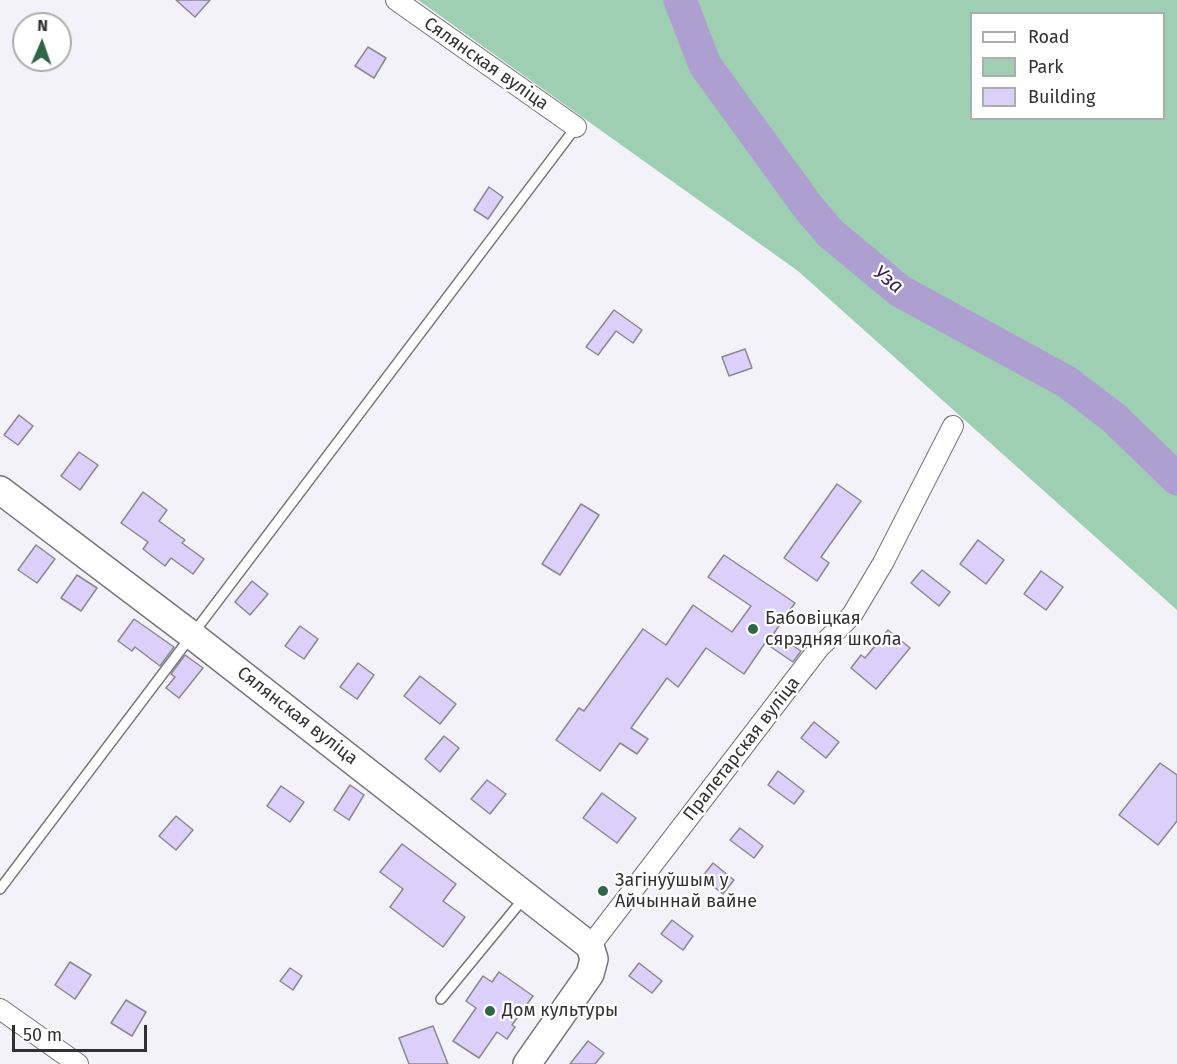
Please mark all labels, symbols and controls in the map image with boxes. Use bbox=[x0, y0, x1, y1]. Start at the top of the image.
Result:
north arrow bbox=[12, 12, 72, 72]
legend bbox=[970, 12, 1165, 120]
street label: Сялянская вуліца bbox=[420, 13, 552, 115]
text: N bbox=[37, 16, 48, 35]
text: Road bbox=[1028, 26, 1070, 48]
text: Park bbox=[1028, 56, 1063, 78]
text: Building bbox=[1028, 86, 1095, 108]
water label: Уза bbox=[868, 261, 908, 299]
place label: Бабовіцкая сярэдняя школа bbox=[765, 608, 902, 650]
marker: Бабовіцкая сярэдняя школа bbox=[746, 622, 760, 636]
street label: Сялянская вуліца bbox=[232, 662, 362, 770]
street label: Пралетарская вуліца bbox=[679, 673, 805, 825]
place label: Загінуўшым у Айчыннай вайне bbox=[615, 870, 757, 912]
marker: Загінуўшым у Айчыннай вайне bbox=[596, 884, 610, 898]
place label: Дом культуры bbox=[502, 1000, 618, 1022]
marker: Дом культуры bbox=[483, 1004, 497, 1018]
scale bar bbox=[15, 1013, 150, 1051]
text: 50 m bbox=[23, 1024, 62, 1046]

